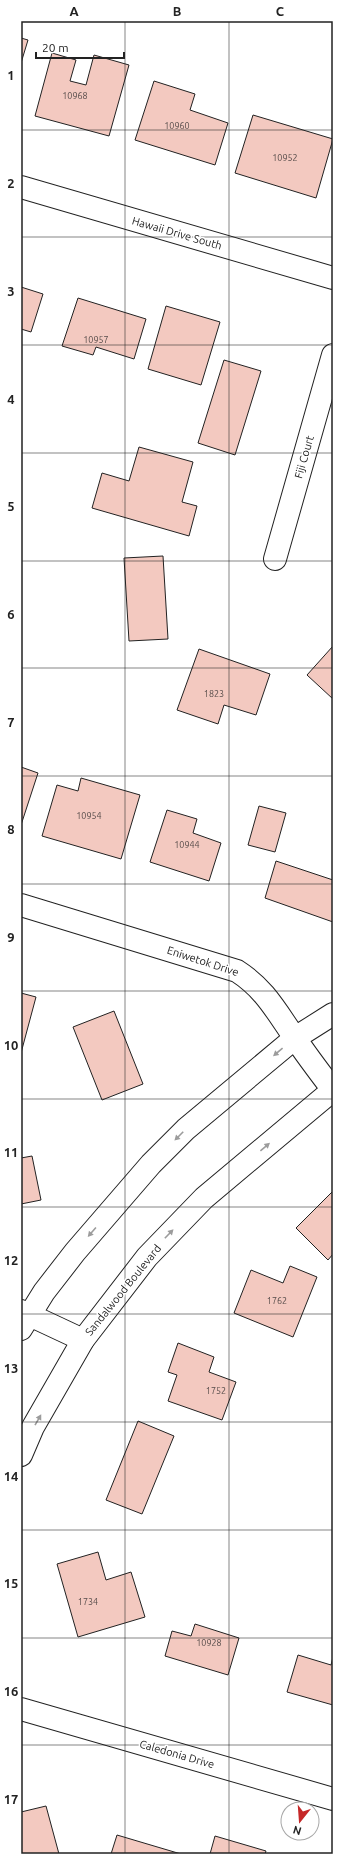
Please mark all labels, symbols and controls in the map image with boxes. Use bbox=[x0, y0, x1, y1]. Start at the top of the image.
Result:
text: A bbox=[69, 4, 79, 18]
text: B bbox=[173, 4, 182, 18]
text: C bbox=[276, 4, 285, 18]
scale bar bbox=[36, 34, 124, 60]
text: 20 m bbox=[42, 41, 69, 54]
text: 1 bbox=[7, 68, 15, 82]
house number: 10968 bbox=[62, 91, 88, 101]
house number: 10960 bbox=[164, 121, 190, 131]
house number: 10952 bbox=[272, 153, 298, 163]
text: 2 bbox=[7, 176, 15, 190]
street label: Hawaii Drive South bbox=[131, 214, 223, 252]
text: 3 bbox=[7, 284, 15, 298]
house number: 10957 bbox=[83, 335, 109, 345]
text: 4 bbox=[7, 392, 15, 406]
street label: Fiji Court bbox=[292, 433, 316, 480]
text: 5 bbox=[7, 499, 15, 513]
text: 6 bbox=[7, 607, 15, 621]
house number: 1823 bbox=[204, 689, 224, 699]
text: 7 bbox=[7, 715, 15, 729]
house number: 10954 bbox=[76, 811, 102, 821]
text: 8 bbox=[7, 822, 15, 836]
house number: 10944 bbox=[174, 840, 200, 850]
text: 9 bbox=[7, 930, 15, 944]
street label: Eniwetok Drive bbox=[166, 944, 240, 978]
text: 10 bbox=[4, 1038, 18, 1052]
one-way arrow bbox=[273, 1048, 284, 1057]
one-way arrow bbox=[174, 1131, 184, 1141]
one-way arrow bbox=[259, 1143, 270, 1152]
text: 11 bbox=[4, 1145, 18, 1159]
one-way arrow bbox=[88, 1228, 97, 1237]
one-way arrow bbox=[164, 1229, 174, 1239]
street label: Sandalwood Boulevard bbox=[83, 1242, 163, 1338]
text: 12 bbox=[4, 1253, 18, 1267]
house number: 1762 bbox=[267, 1296, 287, 1306]
text: 13 bbox=[4, 1361, 18, 1375]
house number: 1752 bbox=[206, 1386, 226, 1396]
one-way arrow bbox=[34, 1414, 41, 1426]
text: 14 bbox=[4, 1469, 18, 1483]
text: 15 bbox=[4, 1576, 18, 1590]
house number: 1734 bbox=[78, 1597, 98, 1607]
house number: 10928 bbox=[196, 1638, 222, 1648]
text: 16 bbox=[4, 1684, 18, 1698]
street label: Caledonia Drive bbox=[138, 1738, 216, 1770]
text: 17 bbox=[4, 1792, 18, 1806]
north arrow bbox=[280, 1801, 320, 1841]
text: N bbox=[291, 1824, 303, 1838]

